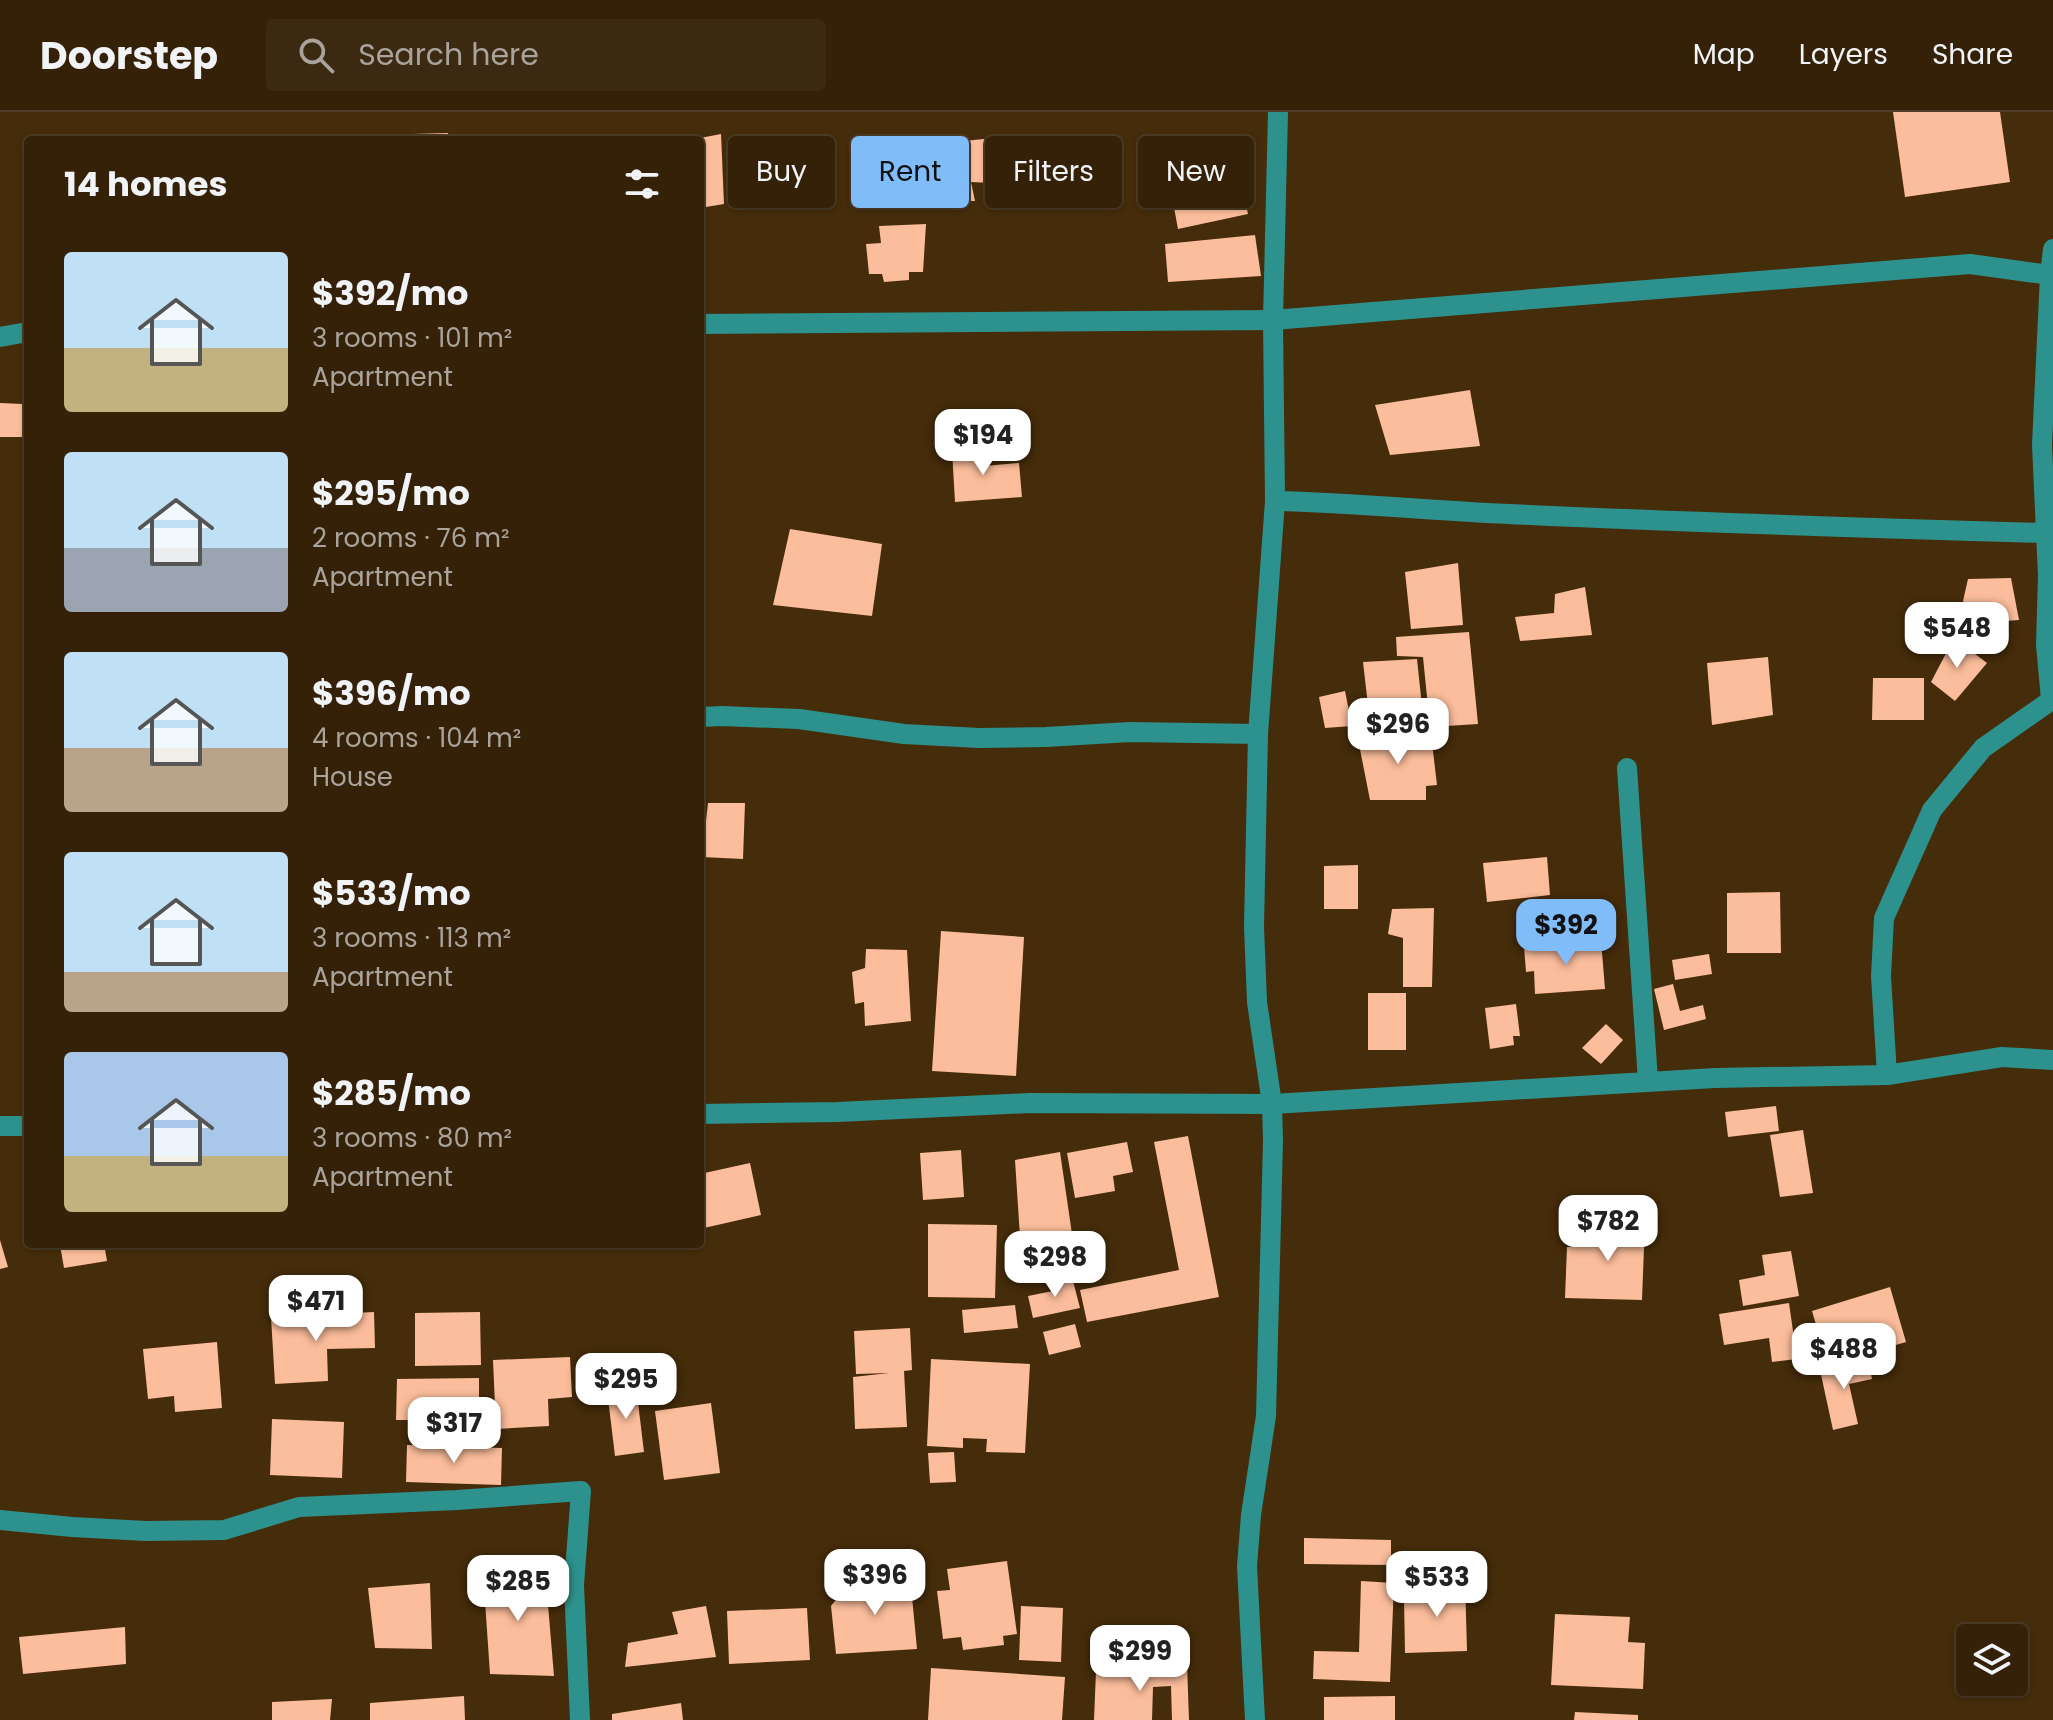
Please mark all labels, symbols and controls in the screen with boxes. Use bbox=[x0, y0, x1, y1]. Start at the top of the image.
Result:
search box bbox=[266, 19, 826, 91]
text: Doorstep bbox=[40, 29, 218, 82]
icon: search bbox=[294, 33, 338, 77]
text: Search here bbox=[358, 33, 539, 76]
text: Map bbox=[1693, 35, 1755, 74]
text: Layers bbox=[1799, 35, 1888, 74]
text: Share bbox=[1932, 35, 2013, 74]
chip: Buy bbox=[728, 136, 835, 208]
chip: Rent bbox=[851, 136, 969, 208]
chip: Filters bbox=[985, 136, 1122, 208]
chip: New bbox=[1138, 136, 1254, 208]
text: 14 homes bbox=[64, 160, 228, 208]
icon: filters bbox=[620, 162, 664, 206]
text: $392/mo bbox=[312, 269, 468, 317]
icon: home bbox=[128, 284, 224, 380]
text: 3 rooms · 101 m² bbox=[312, 320, 512, 356]
text: Apartment bbox=[312, 359, 453, 395]
pin: $194 bbox=[936, 409, 1030, 477]
text: $194 bbox=[953, 417, 1013, 453]
text: $295/mo bbox=[312, 469, 470, 517]
icon: home bbox=[128, 484, 224, 580]
text: 2 rooms · 76 m² bbox=[312, 520, 510, 556]
text: Apartment bbox=[312, 559, 453, 595]
pin: $548 bbox=[1910, 602, 2004, 670]
text: $548 bbox=[1923, 610, 1991, 646]
text: $396/mo bbox=[312, 669, 471, 717]
icon: home bbox=[128, 684, 224, 780]
pin: $296 bbox=[1351, 698, 1445, 766]
text: $296 bbox=[1366, 706, 1430, 742]
text: 4 rooms · 104 m² bbox=[312, 720, 521, 756]
text: House bbox=[312, 759, 393, 795]
text: $533/mo bbox=[312, 869, 471, 917]
icon: home bbox=[128, 884, 224, 980]
pin: $392 bbox=[1519, 899, 1613, 967]
text: $392 bbox=[1534, 907, 1598, 943]
text: 3 rooms · 113 m² bbox=[312, 920, 511, 956]
text: Apartment bbox=[312, 959, 453, 995]
text: $285/mo bbox=[312, 1069, 471, 1117]
icon: home bbox=[128, 1084, 224, 1180]
text: 3 rooms · 80 m² bbox=[312, 1120, 512, 1156]
text: Apartment bbox=[312, 1159, 453, 1195]
pin: $782 bbox=[1561, 1195, 1655, 1263]
text: $782 bbox=[1577, 1203, 1639, 1239]
pin: $298 bbox=[1008, 1231, 1102, 1299]
text: $298 bbox=[1023, 1239, 1087, 1275]
pin: $471 bbox=[269, 1275, 363, 1343]
text: $471 bbox=[287, 1283, 345, 1319]
pin: $488 bbox=[1797, 1323, 1891, 1391]
text: $488 bbox=[1810, 1331, 1878, 1367]
pin: $295 bbox=[579, 1353, 673, 1421]
text: $295 bbox=[594, 1361, 658, 1397]
pin: $317 bbox=[407, 1397, 501, 1465]
text: $317 bbox=[426, 1405, 482, 1441]
pin: $396 bbox=[828, 1549, 922, 1617]
pin: $533 bbox=[1390, 1551, 1484, 1619]
pin: $285 bbox=[471, 1555, 565, 1623]
text: $396 bbox=[842, 1557, 908, 1593]
text: $533 bbox=[1404, 1559, 1470, 1595]
text: $285 bbox=[485, 1563, 551, 1599]
map controls bbox=[1956, 1624, 2028, 1696]
button: layers bbox=[1956, 1624, 2028, 1696]
pin: $299 bbox=[1093, 1625, 1187, 1693]
text: $299 bbox=[1108, 1633, 1172, 1669]

